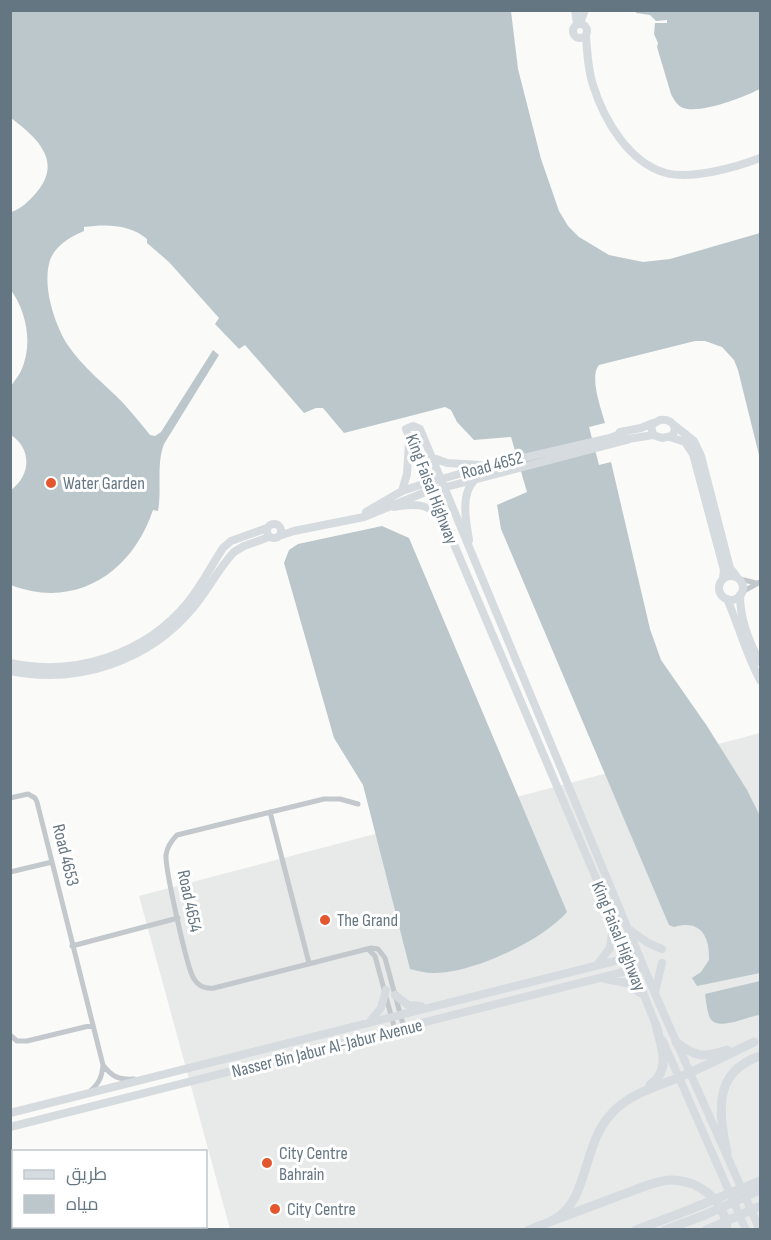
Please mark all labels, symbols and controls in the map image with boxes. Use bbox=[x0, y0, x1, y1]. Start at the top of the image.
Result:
street label: King Faisal Highway bbox=[401, 431, 462, 547]
street label: Road 4652 bbox=[459, 447, 525, 484]
place label: Water Garden bbox=[63, 473, 145, 494]
marker: Water Garden bbox=[44, 476, 58, 490]
street label: Road 4653 bbox=[48, 822, 83, 888]
street label: Road 4654 bbox=[173, 868, 206, 935]
street label: King Faisal Highway bbox=[587, 878, 650, 994]
place label: The Grand bbox=[337, 910, 398, 931]
marker: The Grand bbox=[318, 913, 332, 927]
street label: Nasser Bin Jabur Al-Jabur Avenue bbox=[230, 1015, 425, 1082]
place label: City Centre Bahrain bbox=[279, 1143, 348, 1185]
legend bbox=[12, 1150, 207, 1228]
marker: City Centre Bahrain bbox=[260, 1156, 274, 1170]
text: طريق bbox=[66, 1164, 107, 1186]
text: مياه bbox=[66, 1194, 99, 1215]
place label: City Centre bbox=[287, 1199, 356, 1220]
marker: City Centre bbox=[268, 1202, 282, 1216]

